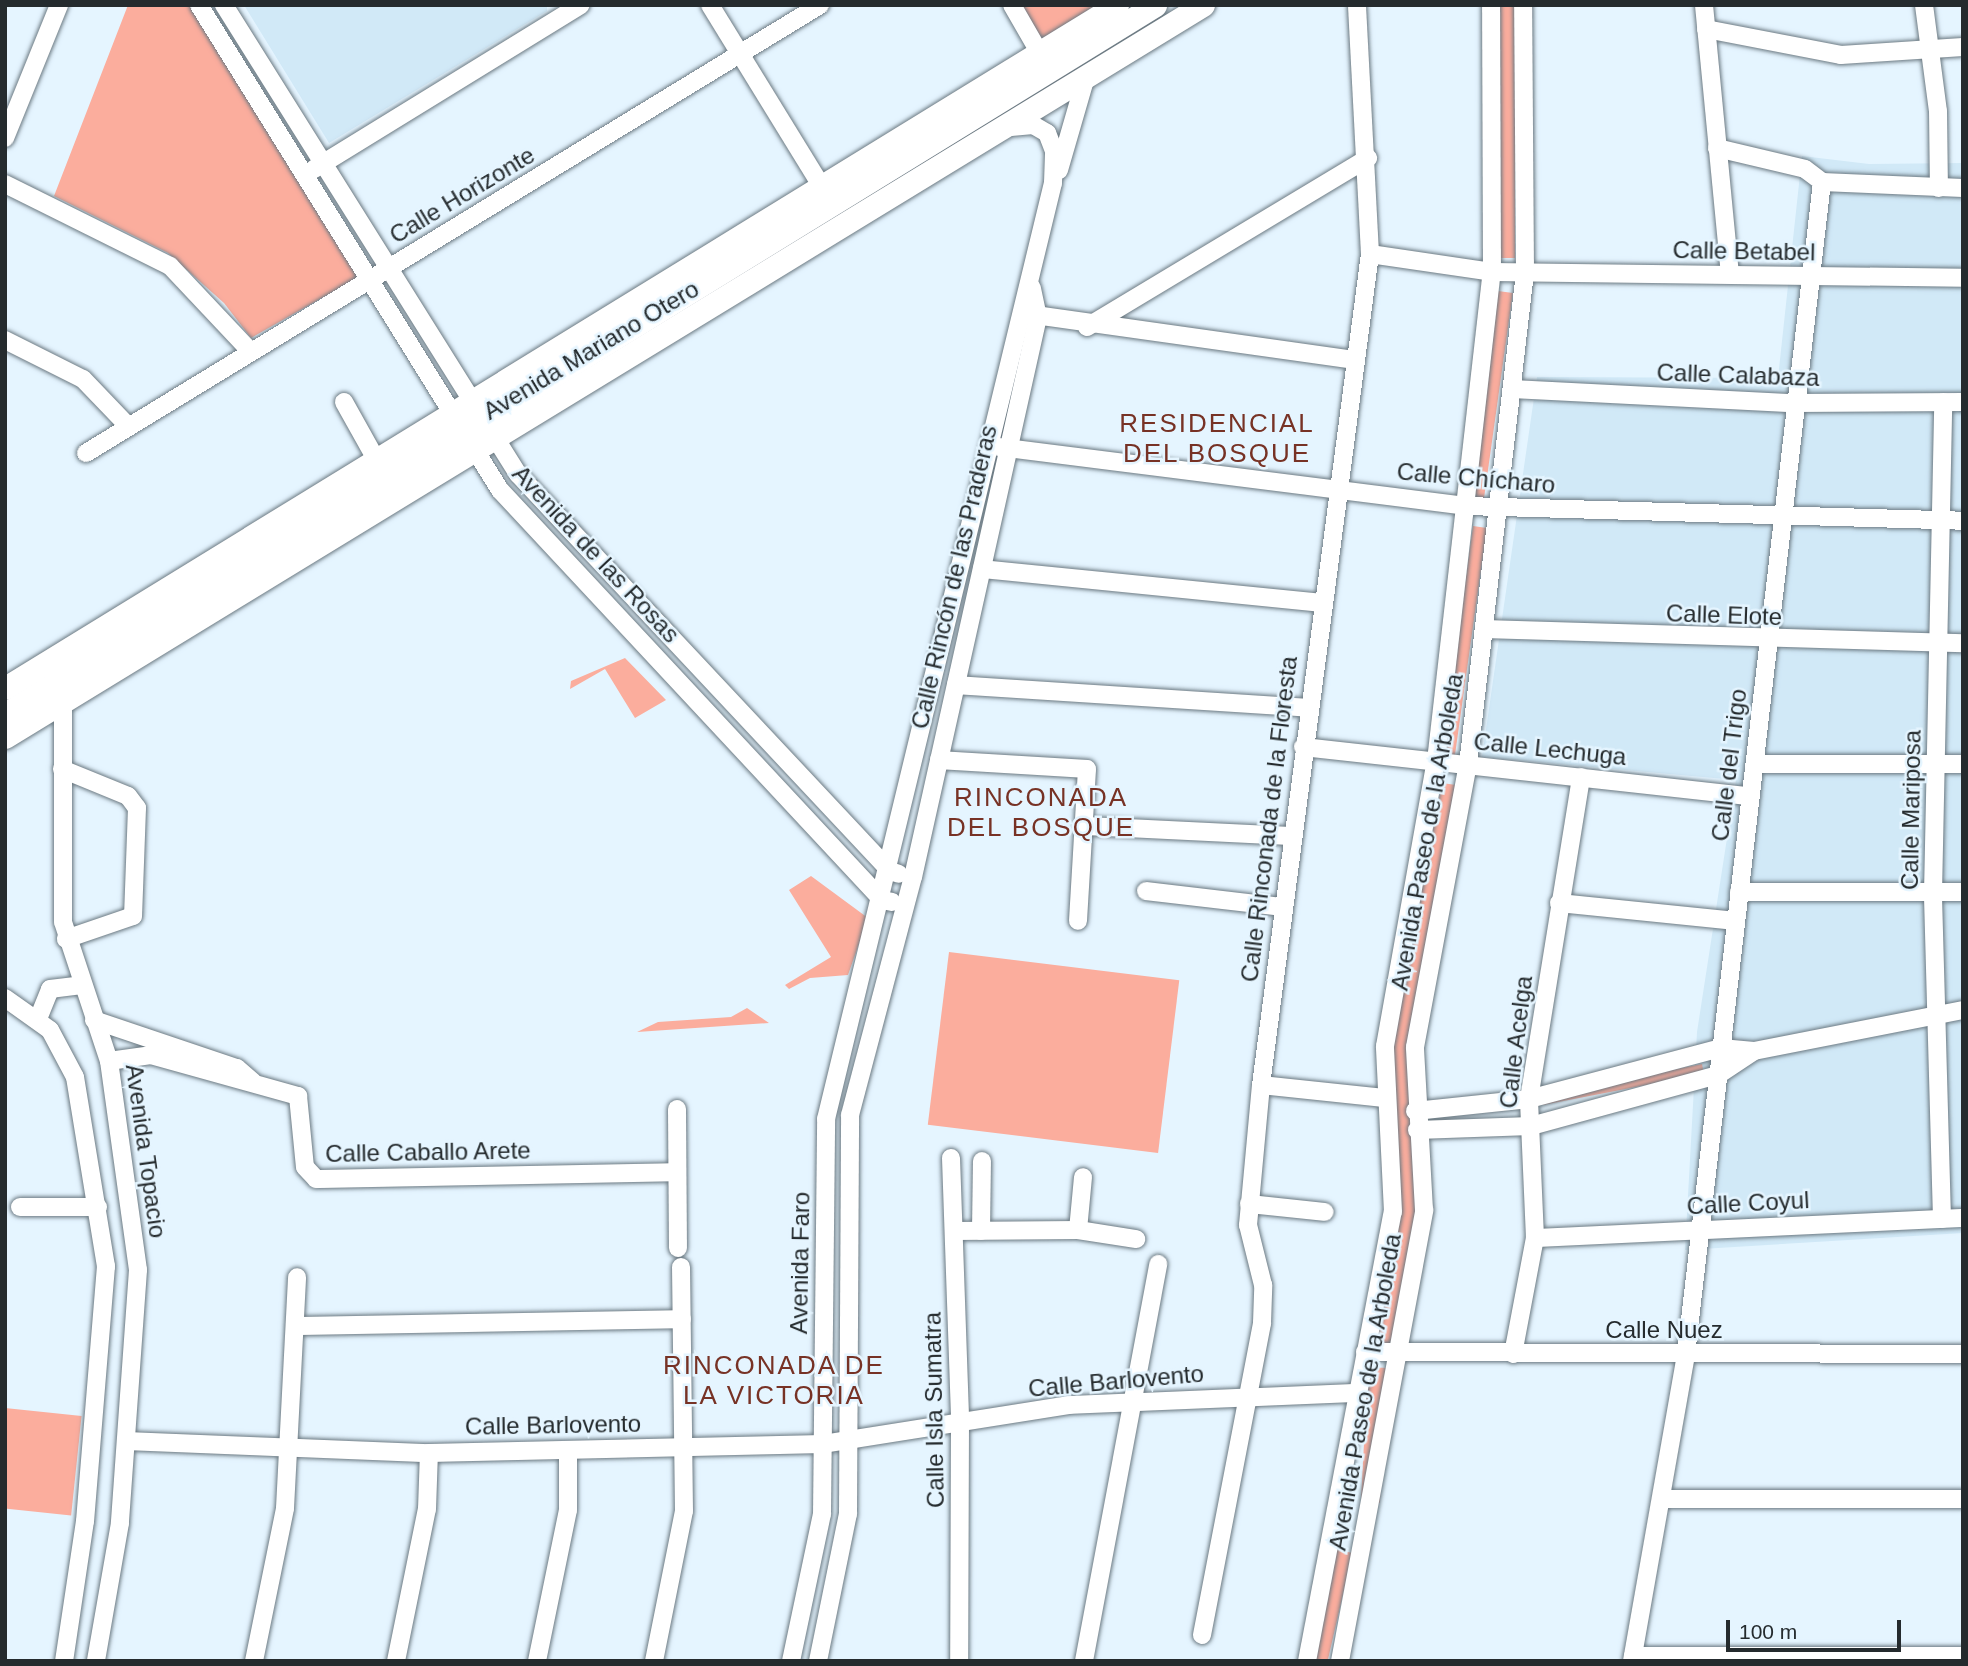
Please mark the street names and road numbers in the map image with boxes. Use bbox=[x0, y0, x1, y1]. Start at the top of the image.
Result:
street label: Calle Horizonte bbox=[384, 140, 540, 250]
street label: Calle Betabel bbox=[1672, 235, 1816, 267]
street label: Avenida Mariano Otero bbox=[478, 274, 704, 426]
street label: Calle Calabaza bbox=[1656, 358, 1820, 392]
street label: Calle Rincón de las Praderas bbox=[905, 422, 1003, 732]
street label: Calle Chícharo bbox=[1396, 457, 1556, 499]
street label: Avenida de las Rosas bbox=[506, 459, 686, 649]
street label: Calle Elote bbox=[1666, 599, 1782, 631]
street label: Calle Rinconada de la Floresta bbox=[1235, 654, 1303, 984]
street label: Avenida Paseo de la Arboleda bbox=[1385, 671, 1469, 993]
street label: Calle del Trigo bbox=[1705, 687, 1753, 843]
street label: Calle Lechuga bbox=[1472, 727, 1628, 771]
street label: Calle Mariposa bbox=[1895, 730, 1927, 890]
street label: Calle Acelga bbox=[1493, 973, 1539, 1111]
street label: Avenida Topacio bbox=[120, 1062, 172, 1240]
street label: Calle Caballo Arete bbox=[324, 1136, 532, 1168]
street label: Calle Coyul bbox=[1686, 1185, 1810, 1221]
street label: Avenida Faro bbox=[784, 1192, 816, 1334]
street label: Avenida Paseo de la Arboleda bbox=[1323, 1231, 1407, 1553]
street label: Calle Isla Sumatra bbox=[918, 1312, 950, 1508]
street label: Calle Nuez bbox=[1605, 1316, 1723, 1344]
street label: Calle Barlovento bbox=[1027, 1359, 1205, 1403]
street label: Calle Barlovento bbox=[465, 1409, 641, 1441]

